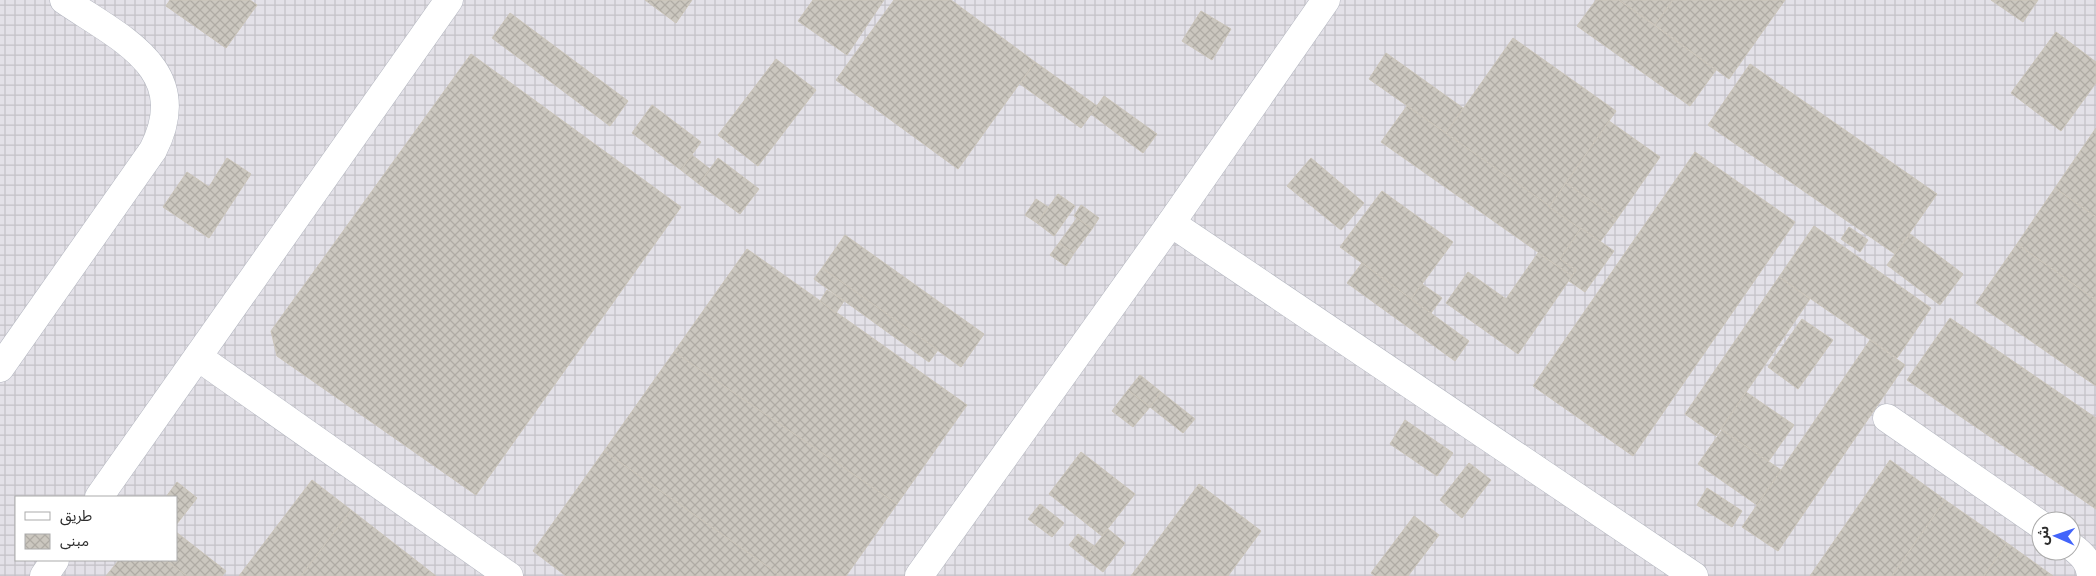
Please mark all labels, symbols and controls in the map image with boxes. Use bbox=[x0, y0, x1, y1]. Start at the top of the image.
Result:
legend bbox=[15, 496, 178, 561]
text: طريق bbox=[60, 505, 92, 526]
north arrow bbox=[2031, 511, 2081, 561]
text: ش bbox=[2033, 526, 2053, 545]
text: مبنى bbox=[60, 530, 89, 551]

